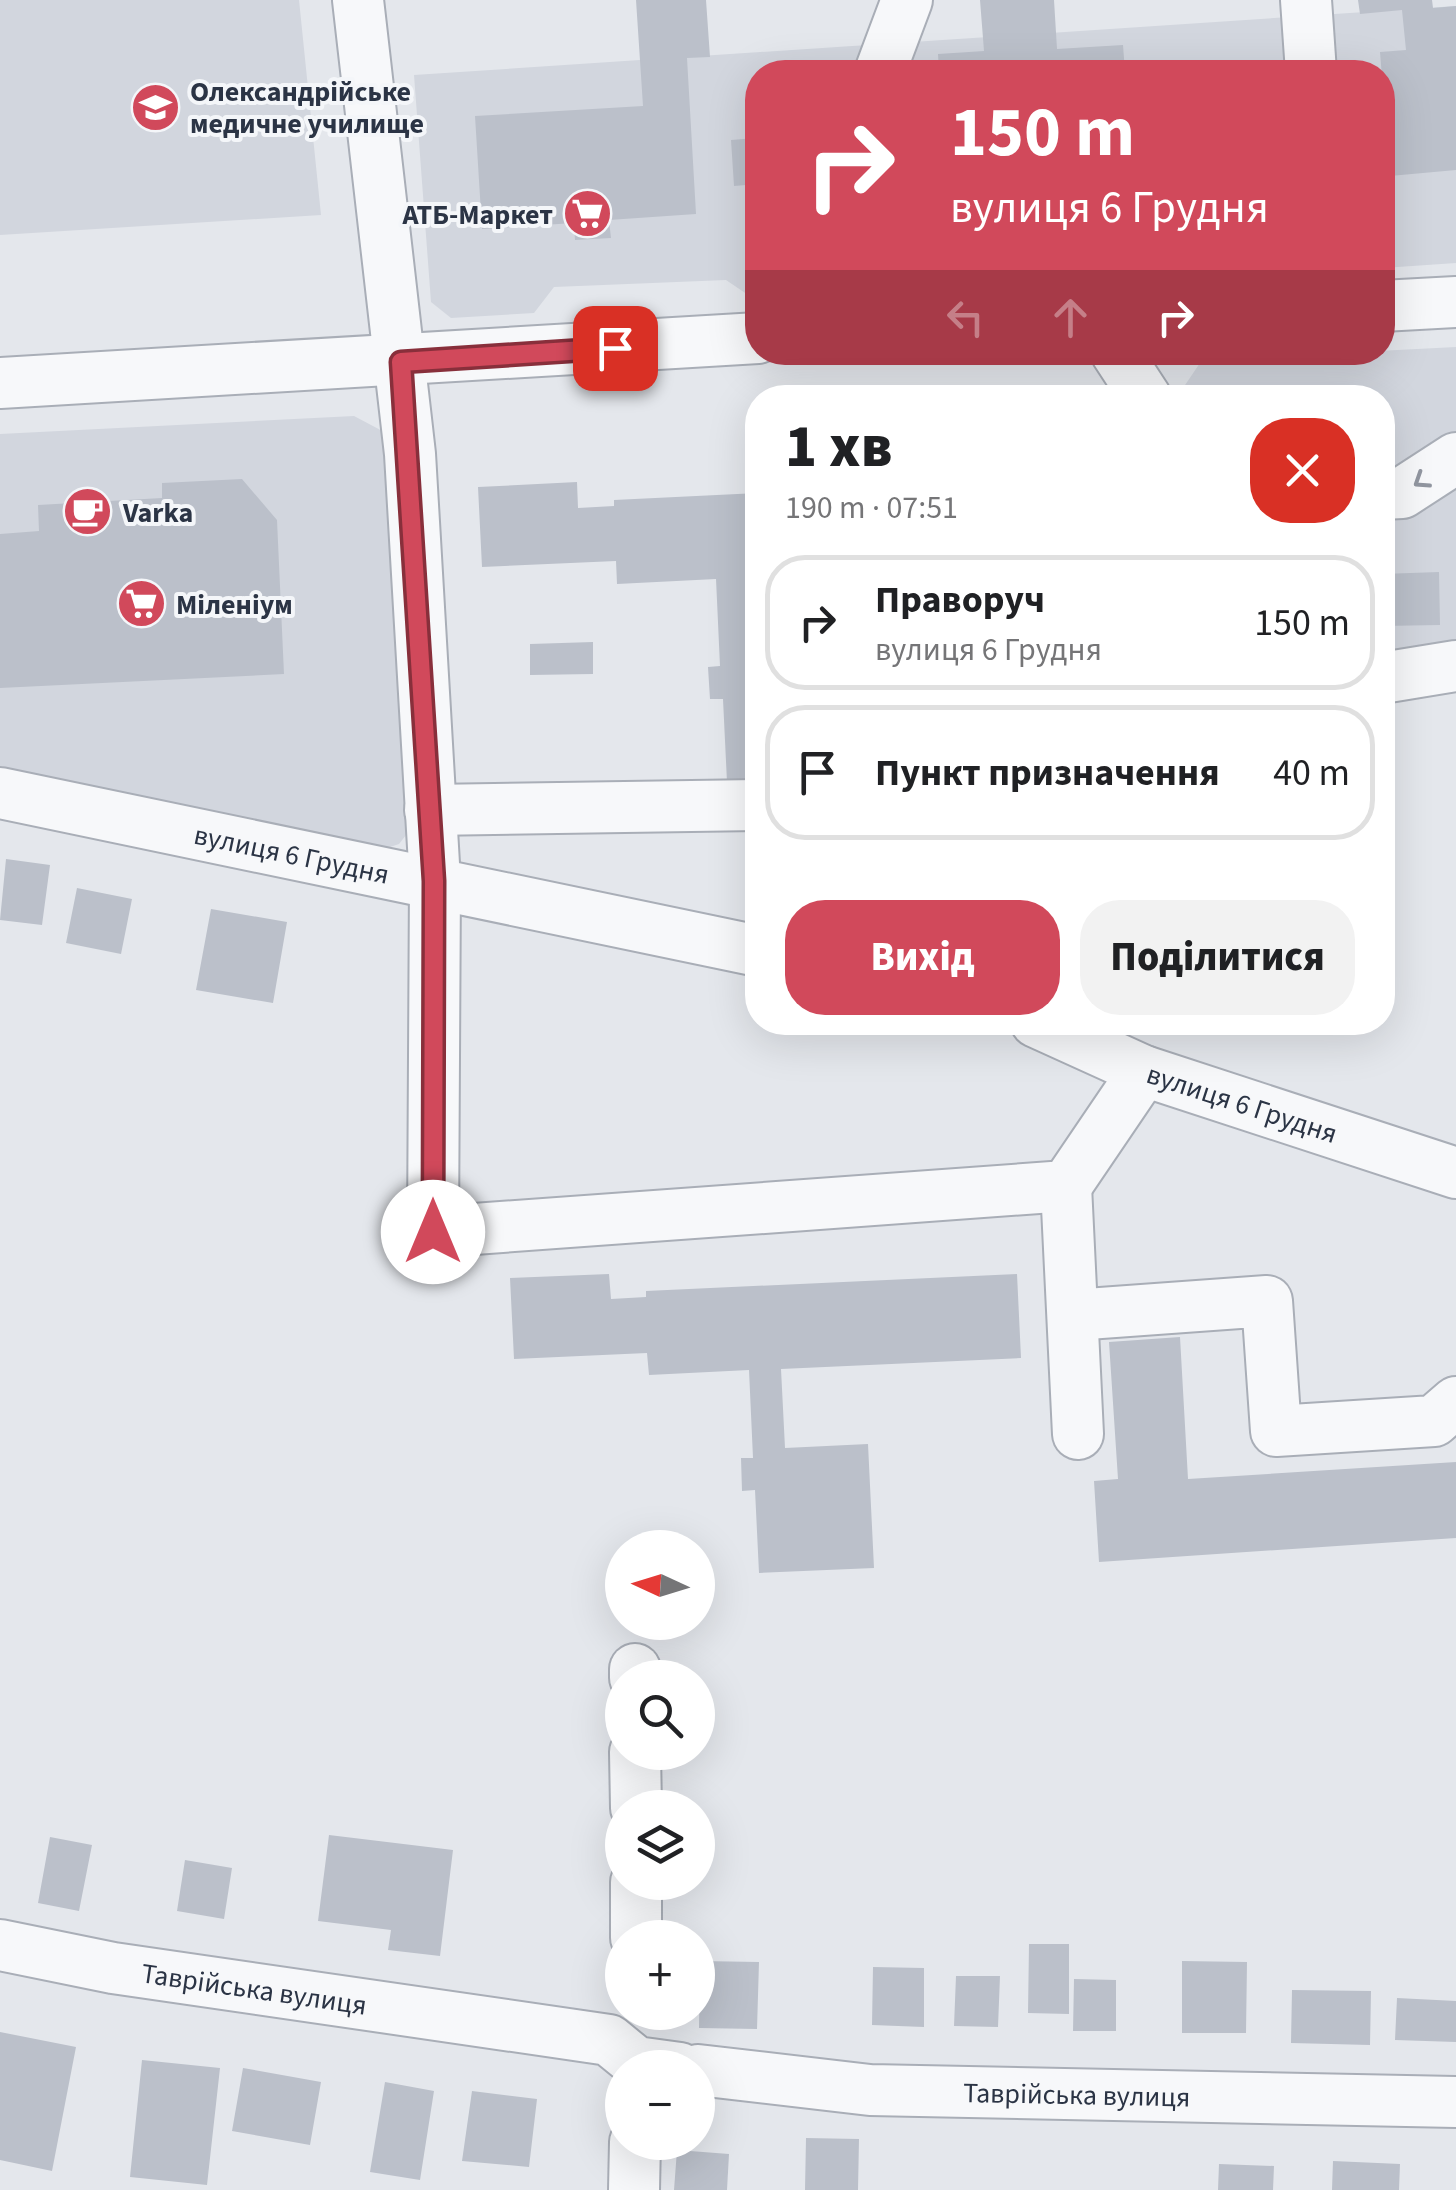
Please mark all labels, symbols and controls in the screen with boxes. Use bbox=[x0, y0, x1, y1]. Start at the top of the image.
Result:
place label: Олександрійське медичне училище bbox=[190, 72, 424, 144]
school or university icon: Олександрійське медичне училище bbox=[129, 81, 181, 133]
text: 150 m bbox=[950, 83, 1135, 183]
icon: right bbox=[785, 100, 915, 230]
text: вулиця 6 Грудня bbox=[950, 176, 1269, 240]
supermarket icon: АТБ-Маркет bbox=[562, 188, 614, 240]
place label: АТБ-Маркет bbox=[402, 195, 553, 235]
icon: left bbox=[938, 290, 993, 345]
icon: ahead bbox=[1043, 290, 1098, 345]
icon: right bbox=[1148, 290, 1203, 345]
pin bbox=[573, 306, 658, 391]
icon: arrive bbox=[588, 321, 643, 376]
text: 1 хв bbox=[785, 405, 893, 490]
button: close bbox=[1250, 418, 1355, 523]
one-way arrow bbox=[1413, 469, 1432, 487]
text: 190 m · 07:51 bbox=[785, 485, 958, 531]
cafe icon: Varka bbox=[62, 486, 114, 538]
place label: Varka bbox=[122, 493, 193, 533]
text: Праворуч bbox=[875, 573, 1045, 627]
supermarket icon: Міленіум bbox=[115, 578, 167, 630]
place label: Міленіум bbox=[176, 585, 293, 625]
icon: right bbox=[790, 595, 845, 650]
text: 150 m bbox=[1254, 596, 1350, 650]
text: вулиця 6 Грудня bbox=[875, 627, 1102, 673]
icon: arrive bbox=[790, 745, 845, 800]
text: Пункт призначення bbox=[875, 746, 1220, 800]
text: 40 m bbox=[1273, 746, 1350, 800]
street label: вулиця 6 Грудня bbox=[190, 815, 393, 895]
button: Вихід bbox=[785, 900, 1060, 1015]
button: Поділитися bbox=[1080, 900, 1355, 1015]
street label: вулиця 6 Грудня bbox=[1141, 1054, 1343, 1154]
position arrow bbox=[381, 1180, 485, 1284]
north arrow bbox=[605, 1530, 715, 1640]
map controls bbox=[605, 1530, 715, 2160]
button: search bbox=[605, 1660, 715, 1770]
button: layers bbox=[605, 1790, 715, 1900]
button: + bbox=[605, 1920, 715, 2030]
street label: Таврійська вулиця bbox=[139, 1953, 369, 2026]
button: − bbox=[605, 2050, 715, 2160]
street label: Таврійська вулиця bbox=[963, 2073, 1191, 2118]

